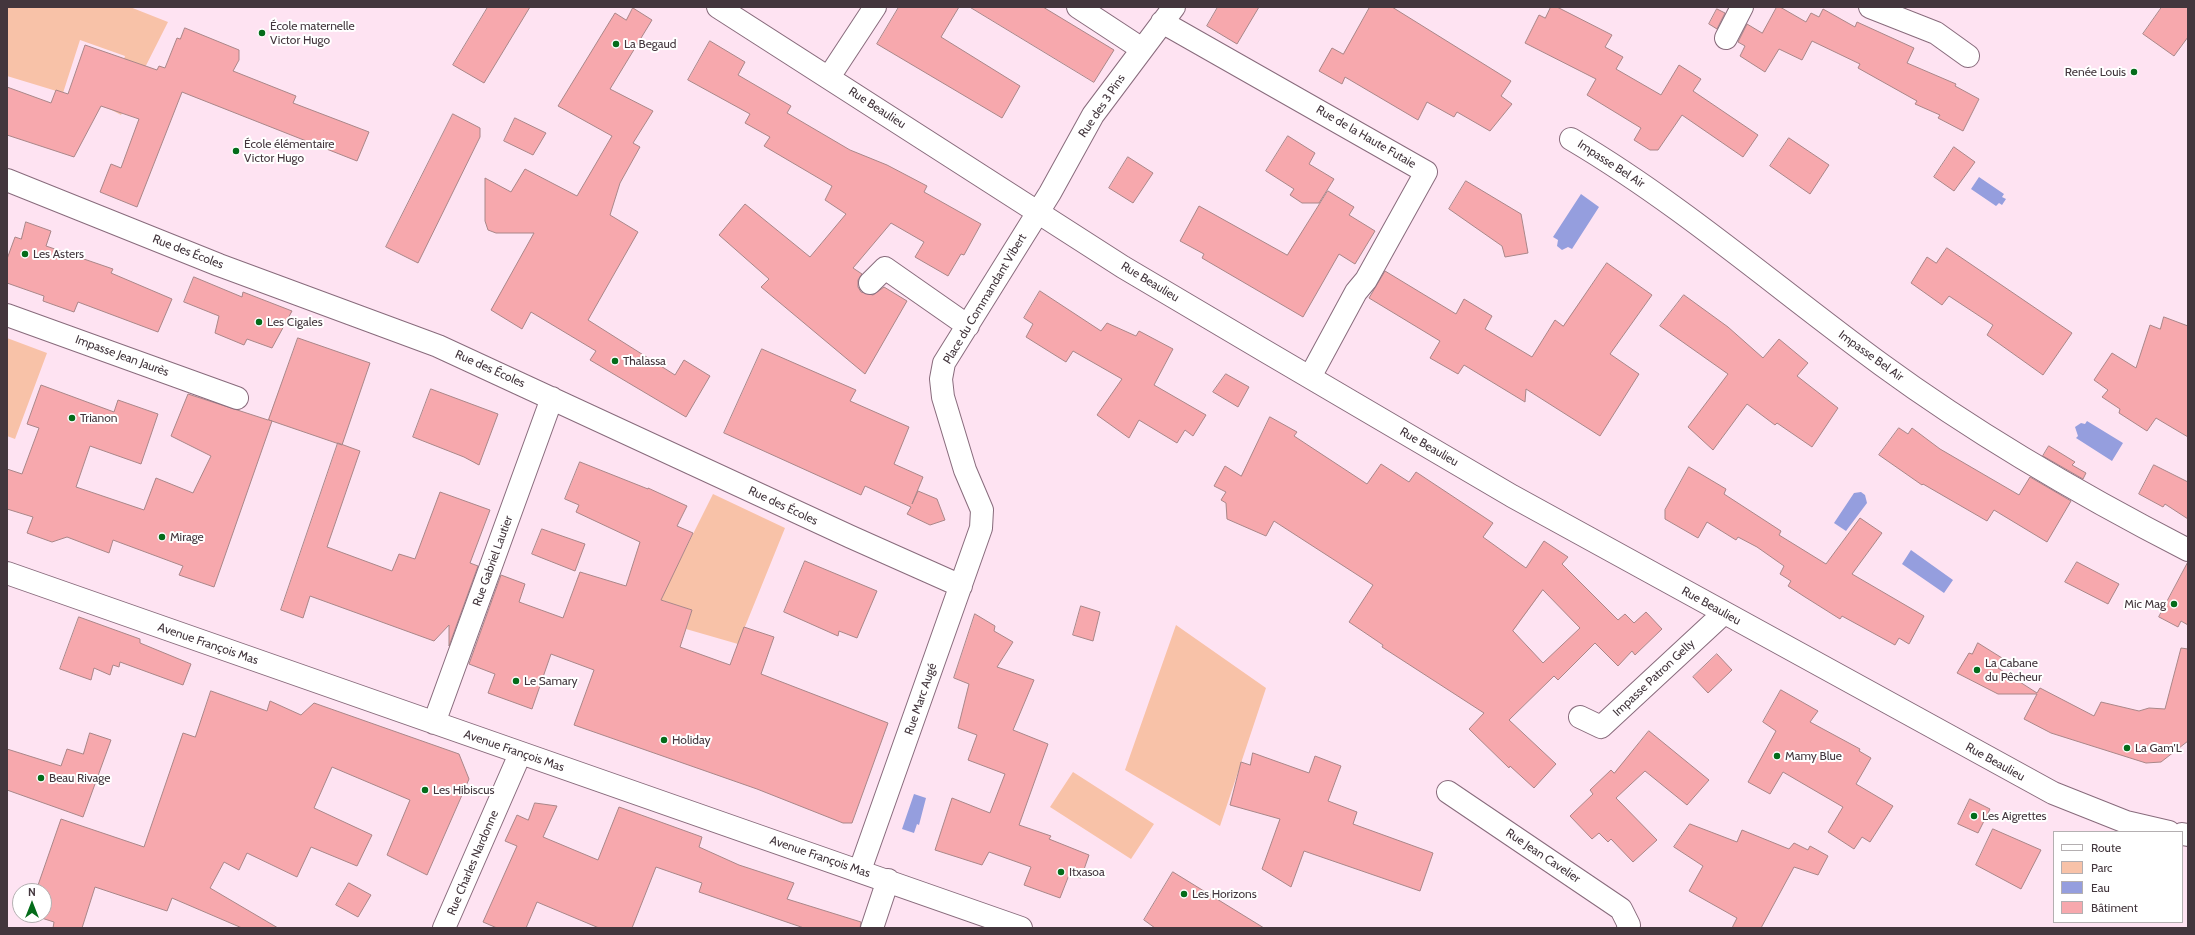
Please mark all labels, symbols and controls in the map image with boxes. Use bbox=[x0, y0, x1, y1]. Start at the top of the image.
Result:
place label: École maternelle Victor Hugo bbox=[270, 19, 355, 47]
marker: École maternelle Victor Hugo bbox=[257, 28, 267, 38]
place label: La Begaud bbox=[624, 37, 676, 51]
marker: La Begaud bbox=[611, 39, 621, 49]
place label: Renée Louis bbox=[2065, 65, 2126, 79]
marker: Renée Louis bbox=[2129, 67, 2139, 77]
street label: Rue des 3 Pins bbox=[1076, 72, 1128, 140]
street label: Rue Beaulieu bbox=[846, 84, 908, 132]
street label: Rue de la Haute Futaie bbox=[1314, 103, 1418, 171]
place label: École élémentaire Victor Hugo bbox=[244, 137, 335, 165]
street label: Impasse Bel Air bbox=[1575, 137, 1647, 191]
marker: École élémentaire Victor Hugo bbox=[231, 146, 241, 156]
street label: Place du Commandant Vibert bbox=[940, 231, 1030, 367]
street label: Rue des Écoles bbox=[150, 232, 226, 272]
place label: Les Asters bbox=[33, 247, 84, 261]
marker: Les Asters bbox=[20, 249, 30, 259]
street label: Rue Beaulieu bbox=[1118, 259, 1182, 305]
place label: Les Cigales bbox=[267, 315, 323, 329]
marker: Les Cigales bbox=[254, 317, 264, 327]
street label: Impasse Bel Air bbox=[1836, 327, 1906, 385]
street label: Impasse Jean Jaurès bbox=[73, 332, 171, 380]
street label: Rue des Écoles bbox=[453, 347, 527, 391]
place label: Thalassa bbox=[623, 354, 666, 368]
marker: Thalassa bbox=[610, 356, 620, 366]
place label: Trianon bbox=[80, 411, 117, 425]
marker: Trianon bbox=[67, 413, 77, 423]
street label: Rue Beaulieu bbox=[1397, 424, 1461, 470]
street label: Rue des Écoles bbox=[746, 484, 820, 528]
street label: Rue Gabriel Lautier bbox=[470, 514, 516, 608]
place label: Mirage bbox=[170, 530, 204, 544]
marker: Mirage bbox=[157, 532, 167, 542]
street label: Rue Beaulieu bbox=[1679, 584, 1743, 628]
place label: Mic Mag bbox=[2124, 597, 2166, 611]
marker: Mic Mag bbox=[2169, 599, 2179, 609]
street label: Avenue François Mas bbox=[156, 620, 260, 668]
street label: Impasse Patron Gelly bbox=[1610, 636, 1698, 720]
place label: La Cabane du Pêcheur bbox=[1985, 656, 2042, 684]
street label: Rue Marc Augé bbox=[902, 661, 940, 737]
marker: La Cabane du Pêcheur bbox=[1972, 665, 1982, 675]
place label: Le Samary bbox=[524, 674, 578, 688]
marker: Le Samary bbox=[511, 676, 521, 686]
street label: Avenue François Mas bbox=[462, 727, 566, 775]
place label: Holiday bbox=[672, 733, 711, 747]
marker: Holiday bbox=[659, 735, 669, 745]
street label: Rue Beaulieu bbox=[1963, 740, 2027, 784]
place label: La Gam'L bbox=[2135, 741, 2182, 755]
marker: La Gam'L bbox=[2122, 743, 2132, 753]
place label: Mamy Blue bbox=[1785, 749, 1842, 763]
marker: Mamy Blue bbox=[1772, 751, 1782, 761]
place label: Beau Rivage bbox=[49, 771, 110, 785]
marker: Beau Rivage bbox=[36, 773, 46, 783]
place label: Les Hibiscus bbox=[433, 783, 494, 797]
marker: Les Hibiscus bbox=[420, 785, 430, 795]
street label: Rue Charles Nardonne bbox=[444, 808, 502, 918]
place label: Les Aigrettes bbox=[1982, 809, 2047, 823]
marker: Les Aigrettes bbox=[1969, 811, 1979, 821]
street label: Rue Jean Cavelier bbox=[1503, 826, 1583, 886]
legend bbox=[2053, 831, 2183, 923]
street label: Avenue François Mas bbox=[768, 833, 872, 881]
text: Route bbox=[2091, 840, 2121, 855]
text: Parc bbox=[2091, 860, 2113, 875]
place label: Itxasoa bbox=[1069, 865, 1105, 879]
marker: Itxasoa bbox=[1056, 867, 1066, 877]
text: Eau bbox=[2091, 880, 2110, 895]
north arrow bbox=[12, 883, 52, 923]
text: N bbox=[28, 885, 36, 899]
place label: Les Horizons bbox=[1192, 887, 1257, 901]
marker: Les Horizons bbox=[1179, 889, 1189, 899]
text: Bâtiment bbox=[2091, 900, 2138, 915]

